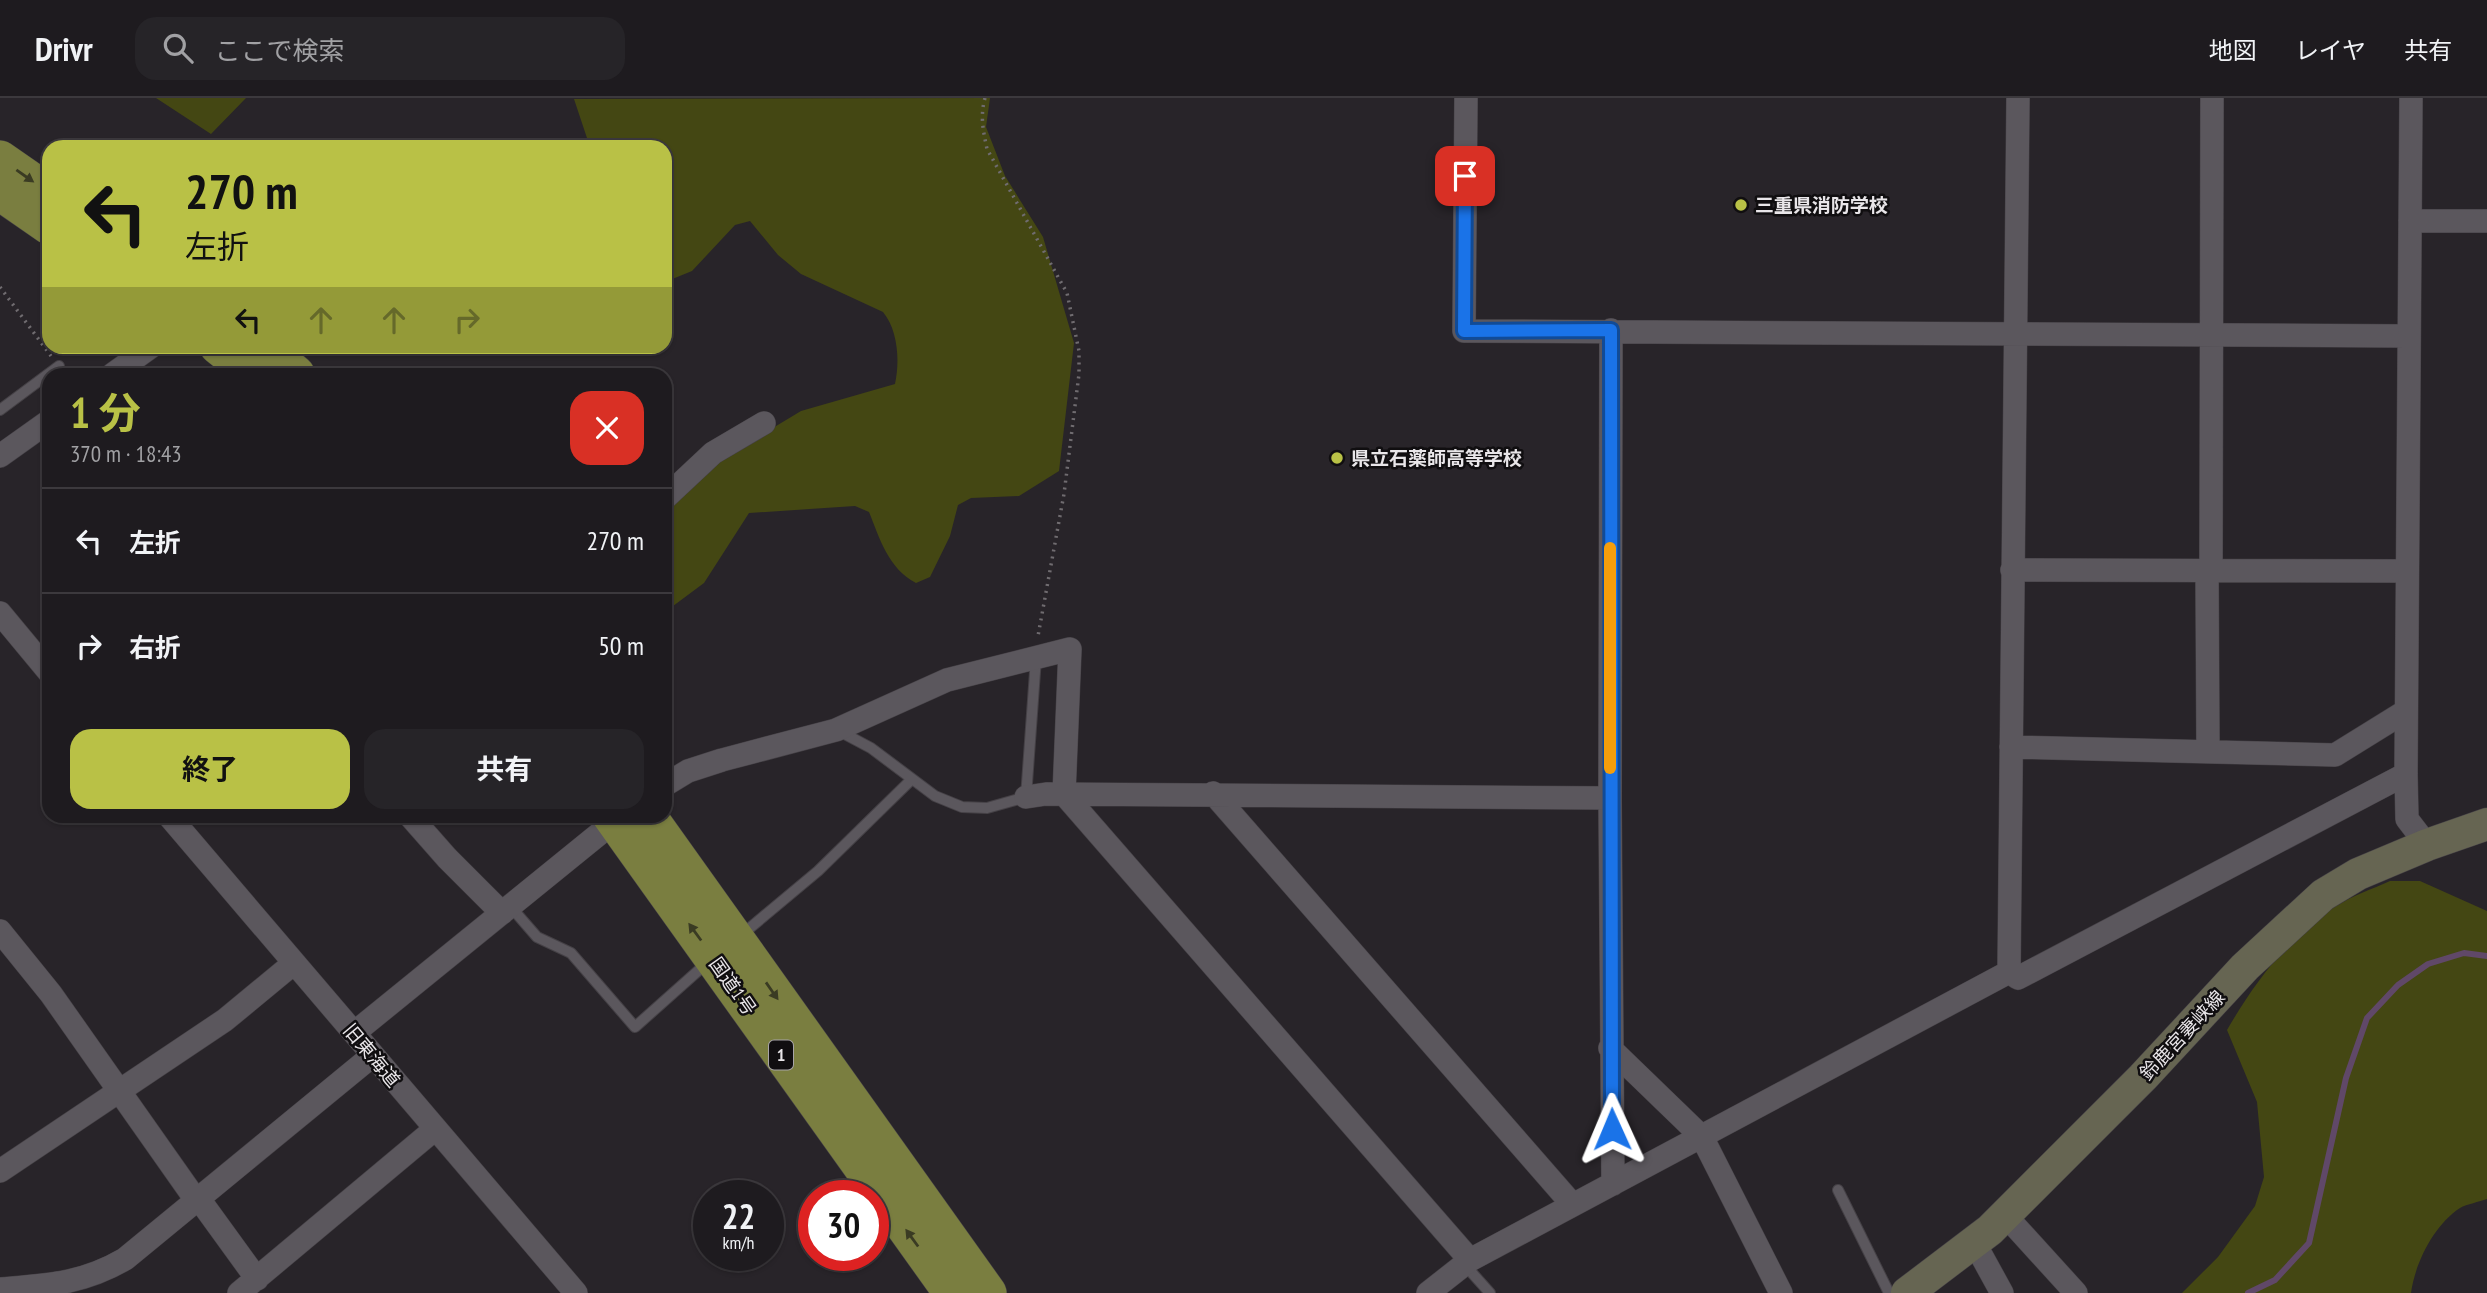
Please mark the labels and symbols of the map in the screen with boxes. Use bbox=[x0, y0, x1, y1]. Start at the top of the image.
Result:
pin bbox=[1435, 146, 1495, 206]
one-way arrow bbox=[15, 169, 34, 182]
place label: 三重県消防学校 bbox=[1755, 193, 1888, 217]
marker: 三重県消防学校 bbox=[1733, 197, 1749, 213]
place label: 県立石薬師高等学校 bbox=[1351, 446, 1522, 470]
marker: 県立石薬師高等学校 bbox=[1329, 450, 1345, 466]
one-way arrow bbox=[688, 923, 702, 941]
street label: 国道1号 bbox=[704, 952, 762, 1020]
one-way arrow bbox=[765, 982, 779, 1000]
street label: 鈴鹿宮妻峡線 bbox=[2134, 985, 2230, 1085]
street label: 旧東海道 bbox=[338, 1018, 406, 1092]
road number: 1 bbox=[769, 1040, 793, 1070]
position arrow bbox=[1575, 1092, 1649, 1166]
speed limit sign: 30 bbox=[798, 1180, 889, 1271]
one-way arrow bbox=[905, 1229, 919, 1247]

